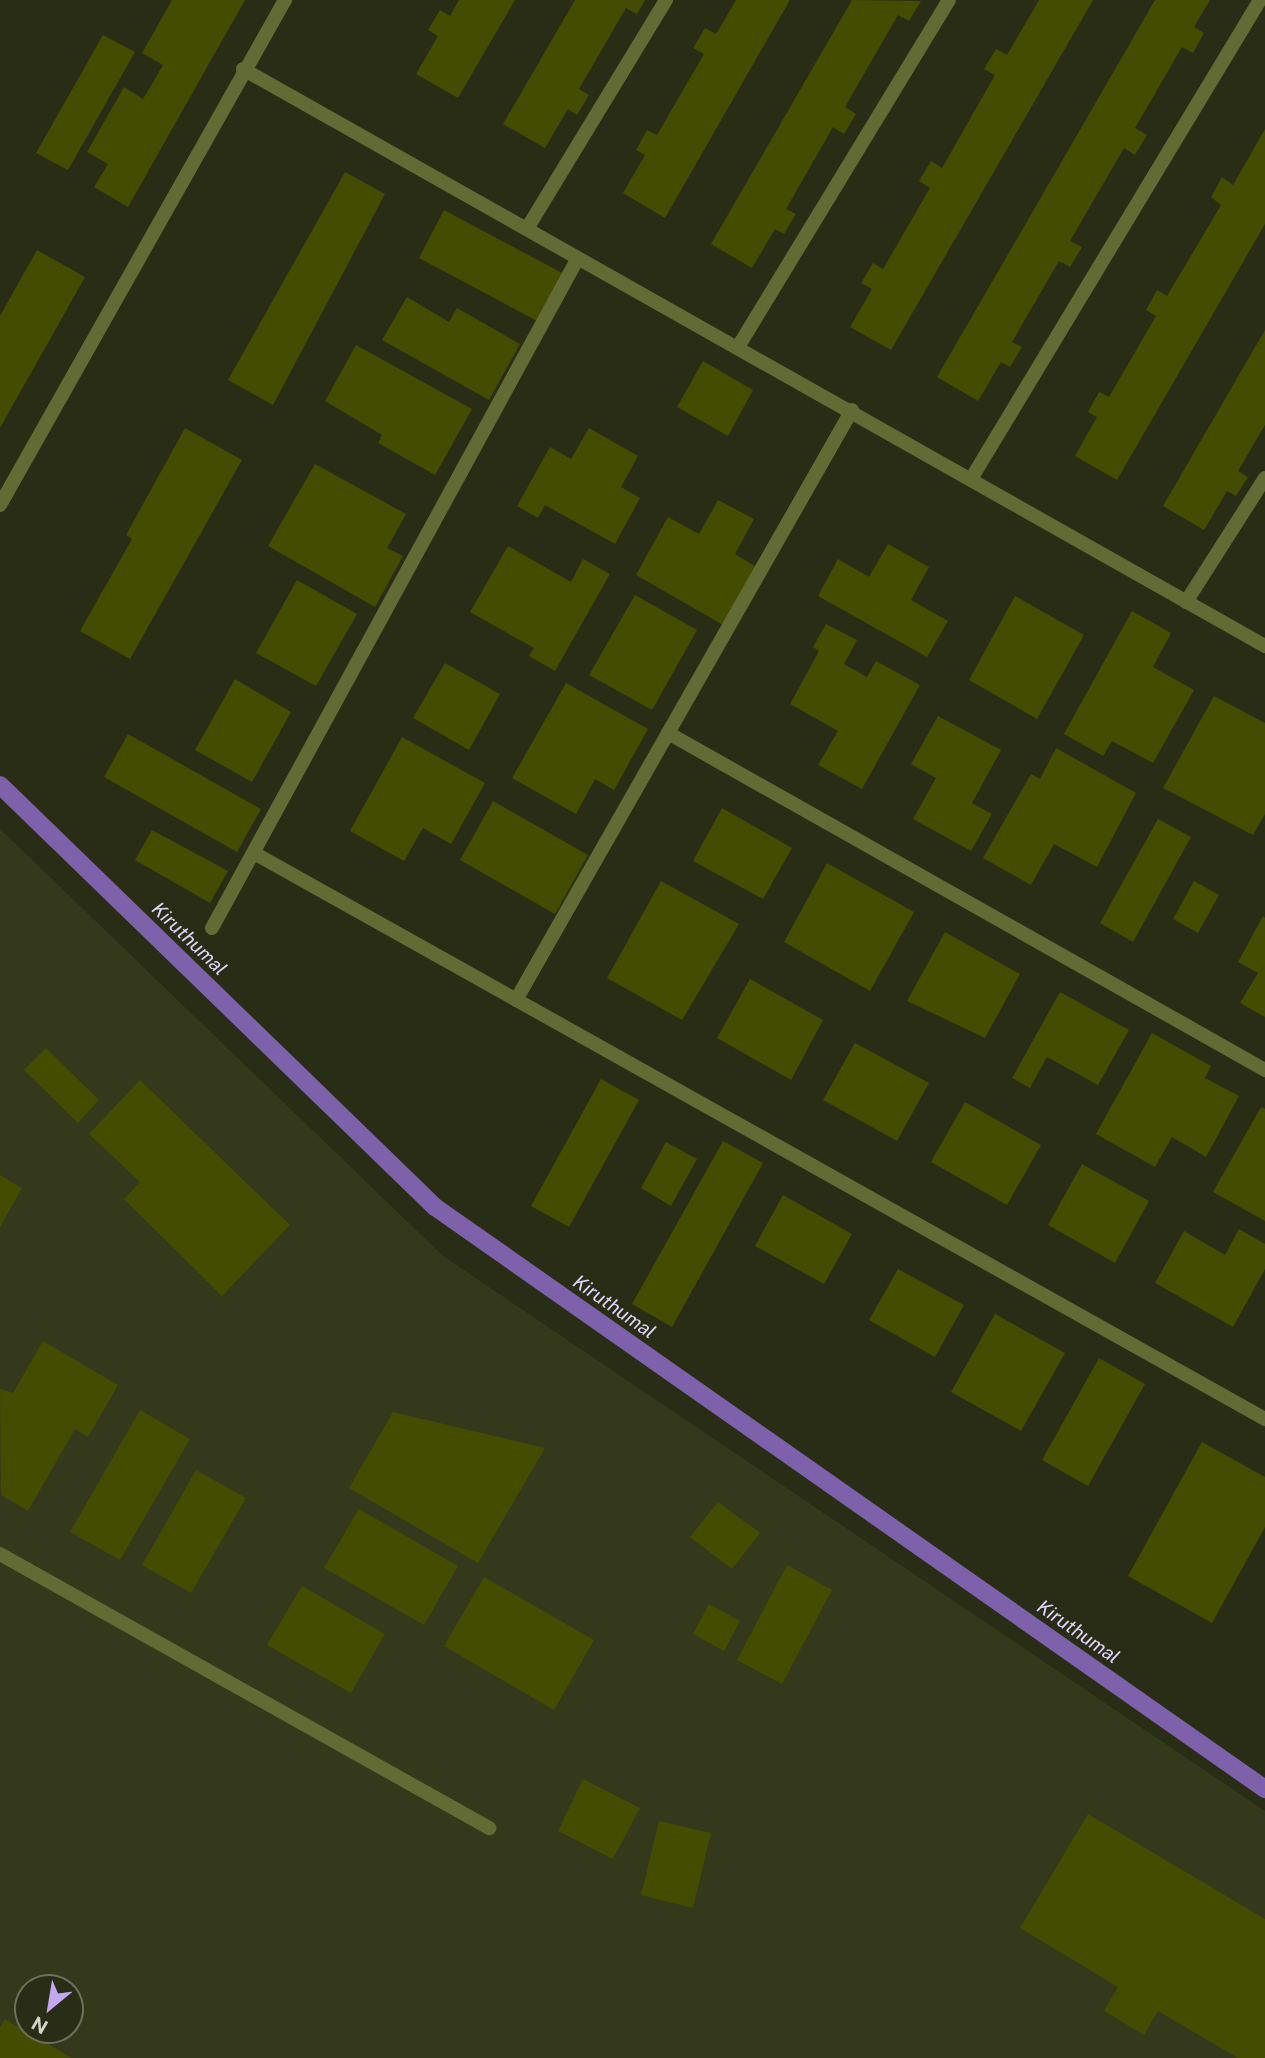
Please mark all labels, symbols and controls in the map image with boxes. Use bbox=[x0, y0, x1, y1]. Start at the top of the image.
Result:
water label: Kiruthumal bbox=[147, 898, 231, 980]
water label: Kiruthumal bbox=[568, 1270, 660, 1344]
water label: Kiruthumal bbox=[1032, 1595, 1124, 1669]
north arrow bbox=[14, 1974, 84, 2044]
text: N bbox=[28, 2012, 51, 2039]

